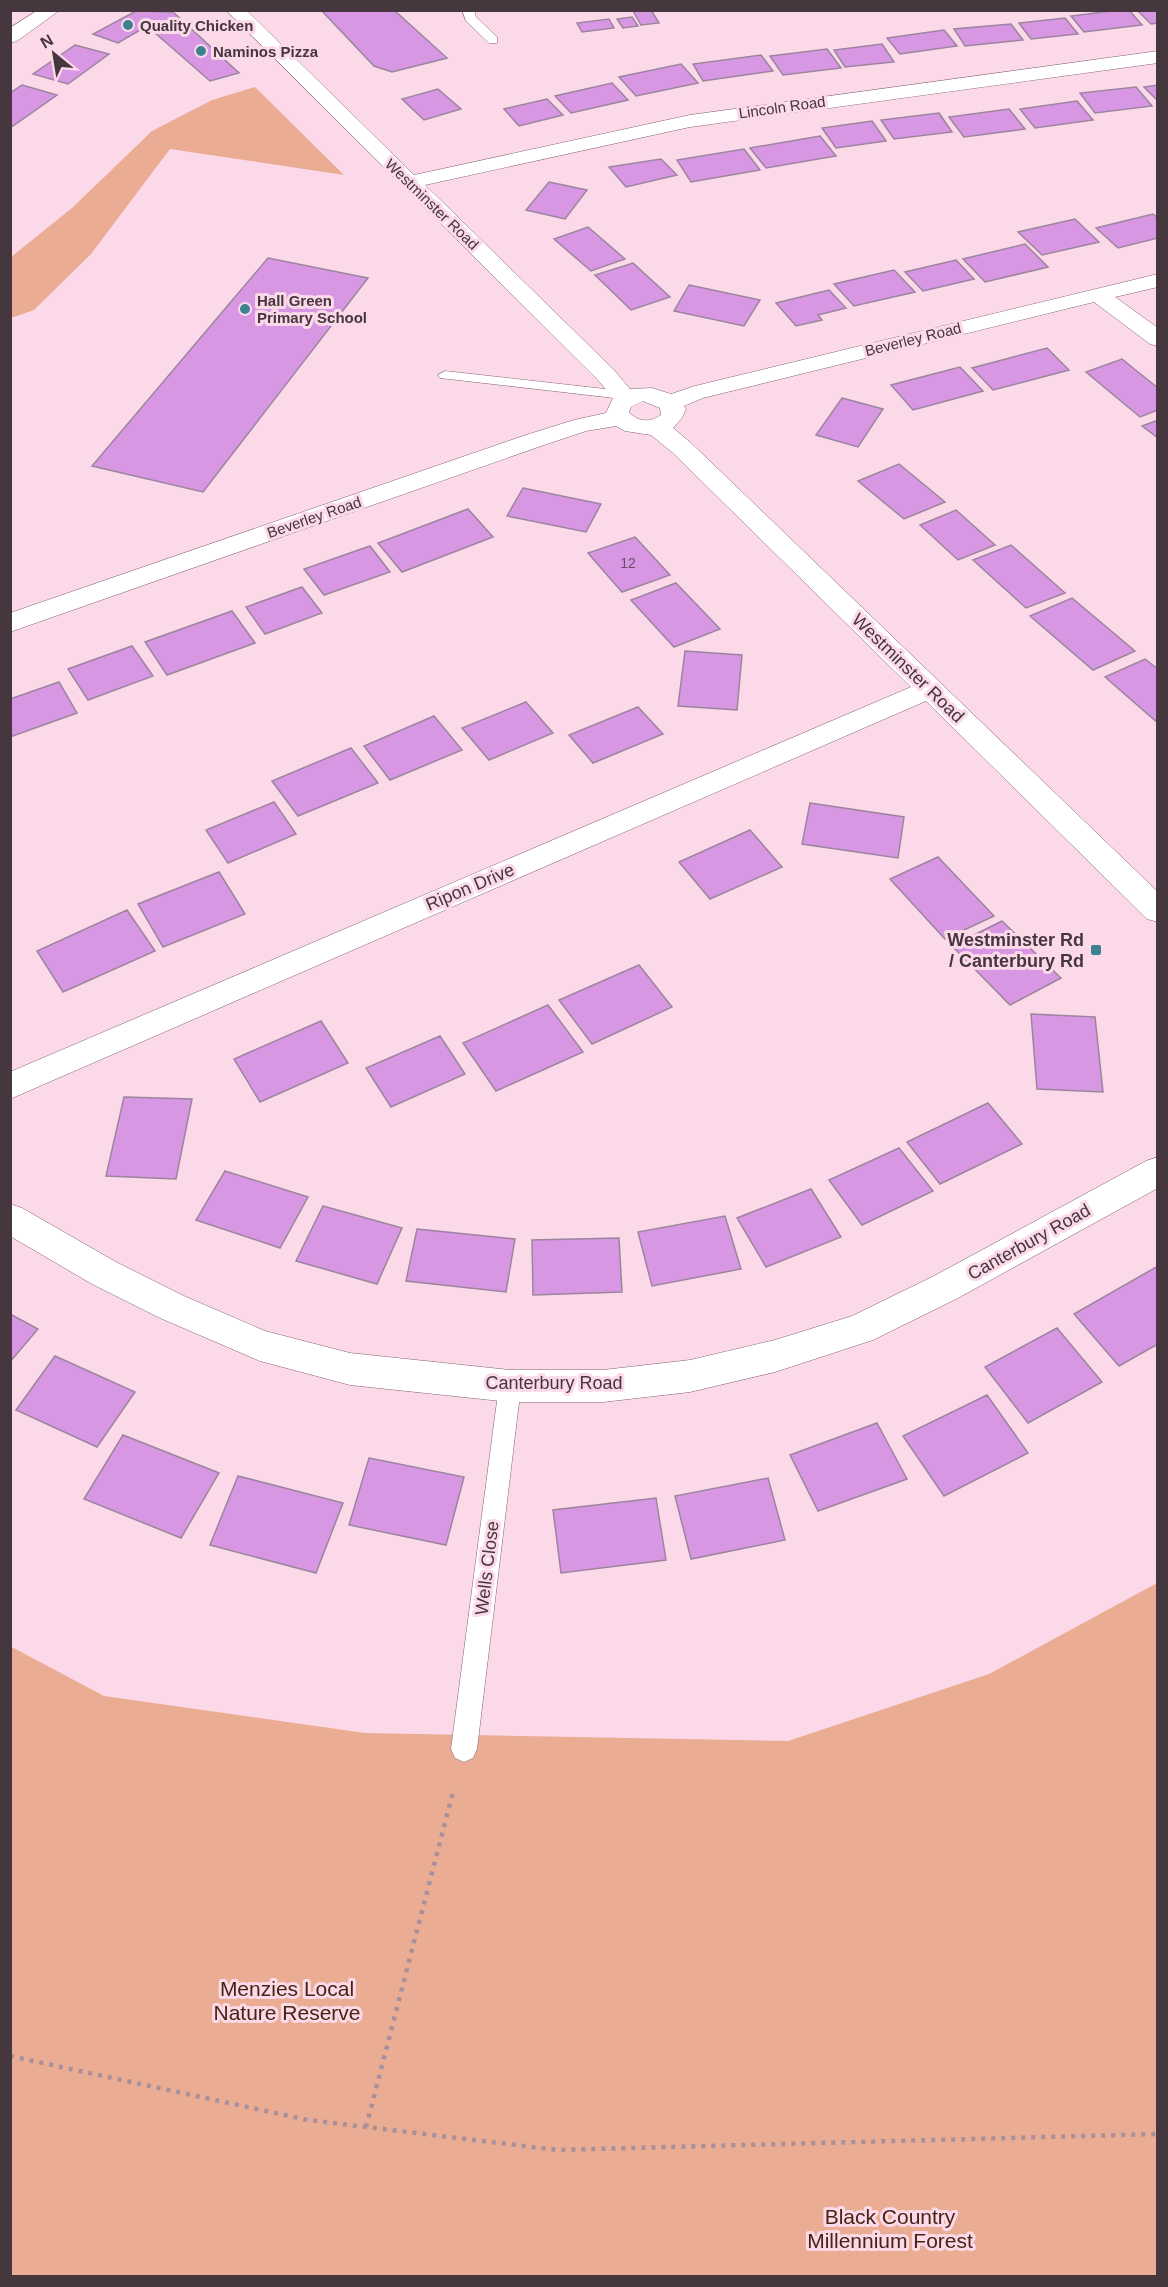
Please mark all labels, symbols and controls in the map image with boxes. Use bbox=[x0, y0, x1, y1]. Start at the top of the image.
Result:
place label: Quality Chicken bbox=[140, 17, 253, 34]
marker: Quality Chicken bbox=[121, 18, 135, 32]
north arrow bbox=[24, 24, 84, 84]
text: N bbox=[37, 31, 56, 52]
place label: Naminos Pizza bbox=[213, 43, 319, 60]
marker: Naminos Pizza bbox=[194, 44, 208, 58]
street label: Lincoln Road bbox=[737, 92, 827, 122]
street label: Westminster Road bbox=[382, 155, 482, 253]
place label: Hall Green Primary School bbox=[257, 292, 367, 326]
marker: Hall Green Primary School bbox=[238, 302, 252, 316]
street label: Beverley Road bbox=[863, 319, 963, 359]
street label: Beverley Road bbox=[265, 493, 363, 541]
house number: 12 bbox=[620, 555, 636, 571]
street label: Westminster Road bbox=[848, 609, 968, 727]
street label: Ripon Drive bbox=[423, 859, 517, 915]
place label: Westminster Rd / Canterbury Rd bbox=[947, 930, 1084, 971]
marker: Westminster Rd / Canterbury Rd bbox=[1089, 943, 1103, 957]
street label: Canterbury Road bbox=[964, 1200, 1094, 1284]
street label: Canterbury Road bbox=[485, 1373, 623, 1393]
street label: Wells Close bbox=[471, 1520, 503, 1616]
park label: Menzies Local Nature Reserve bbox=[213, 1977, 361, 2024]
park label: Black Country Millennium Forest bbox=[807, 2205, 973, 2252]

